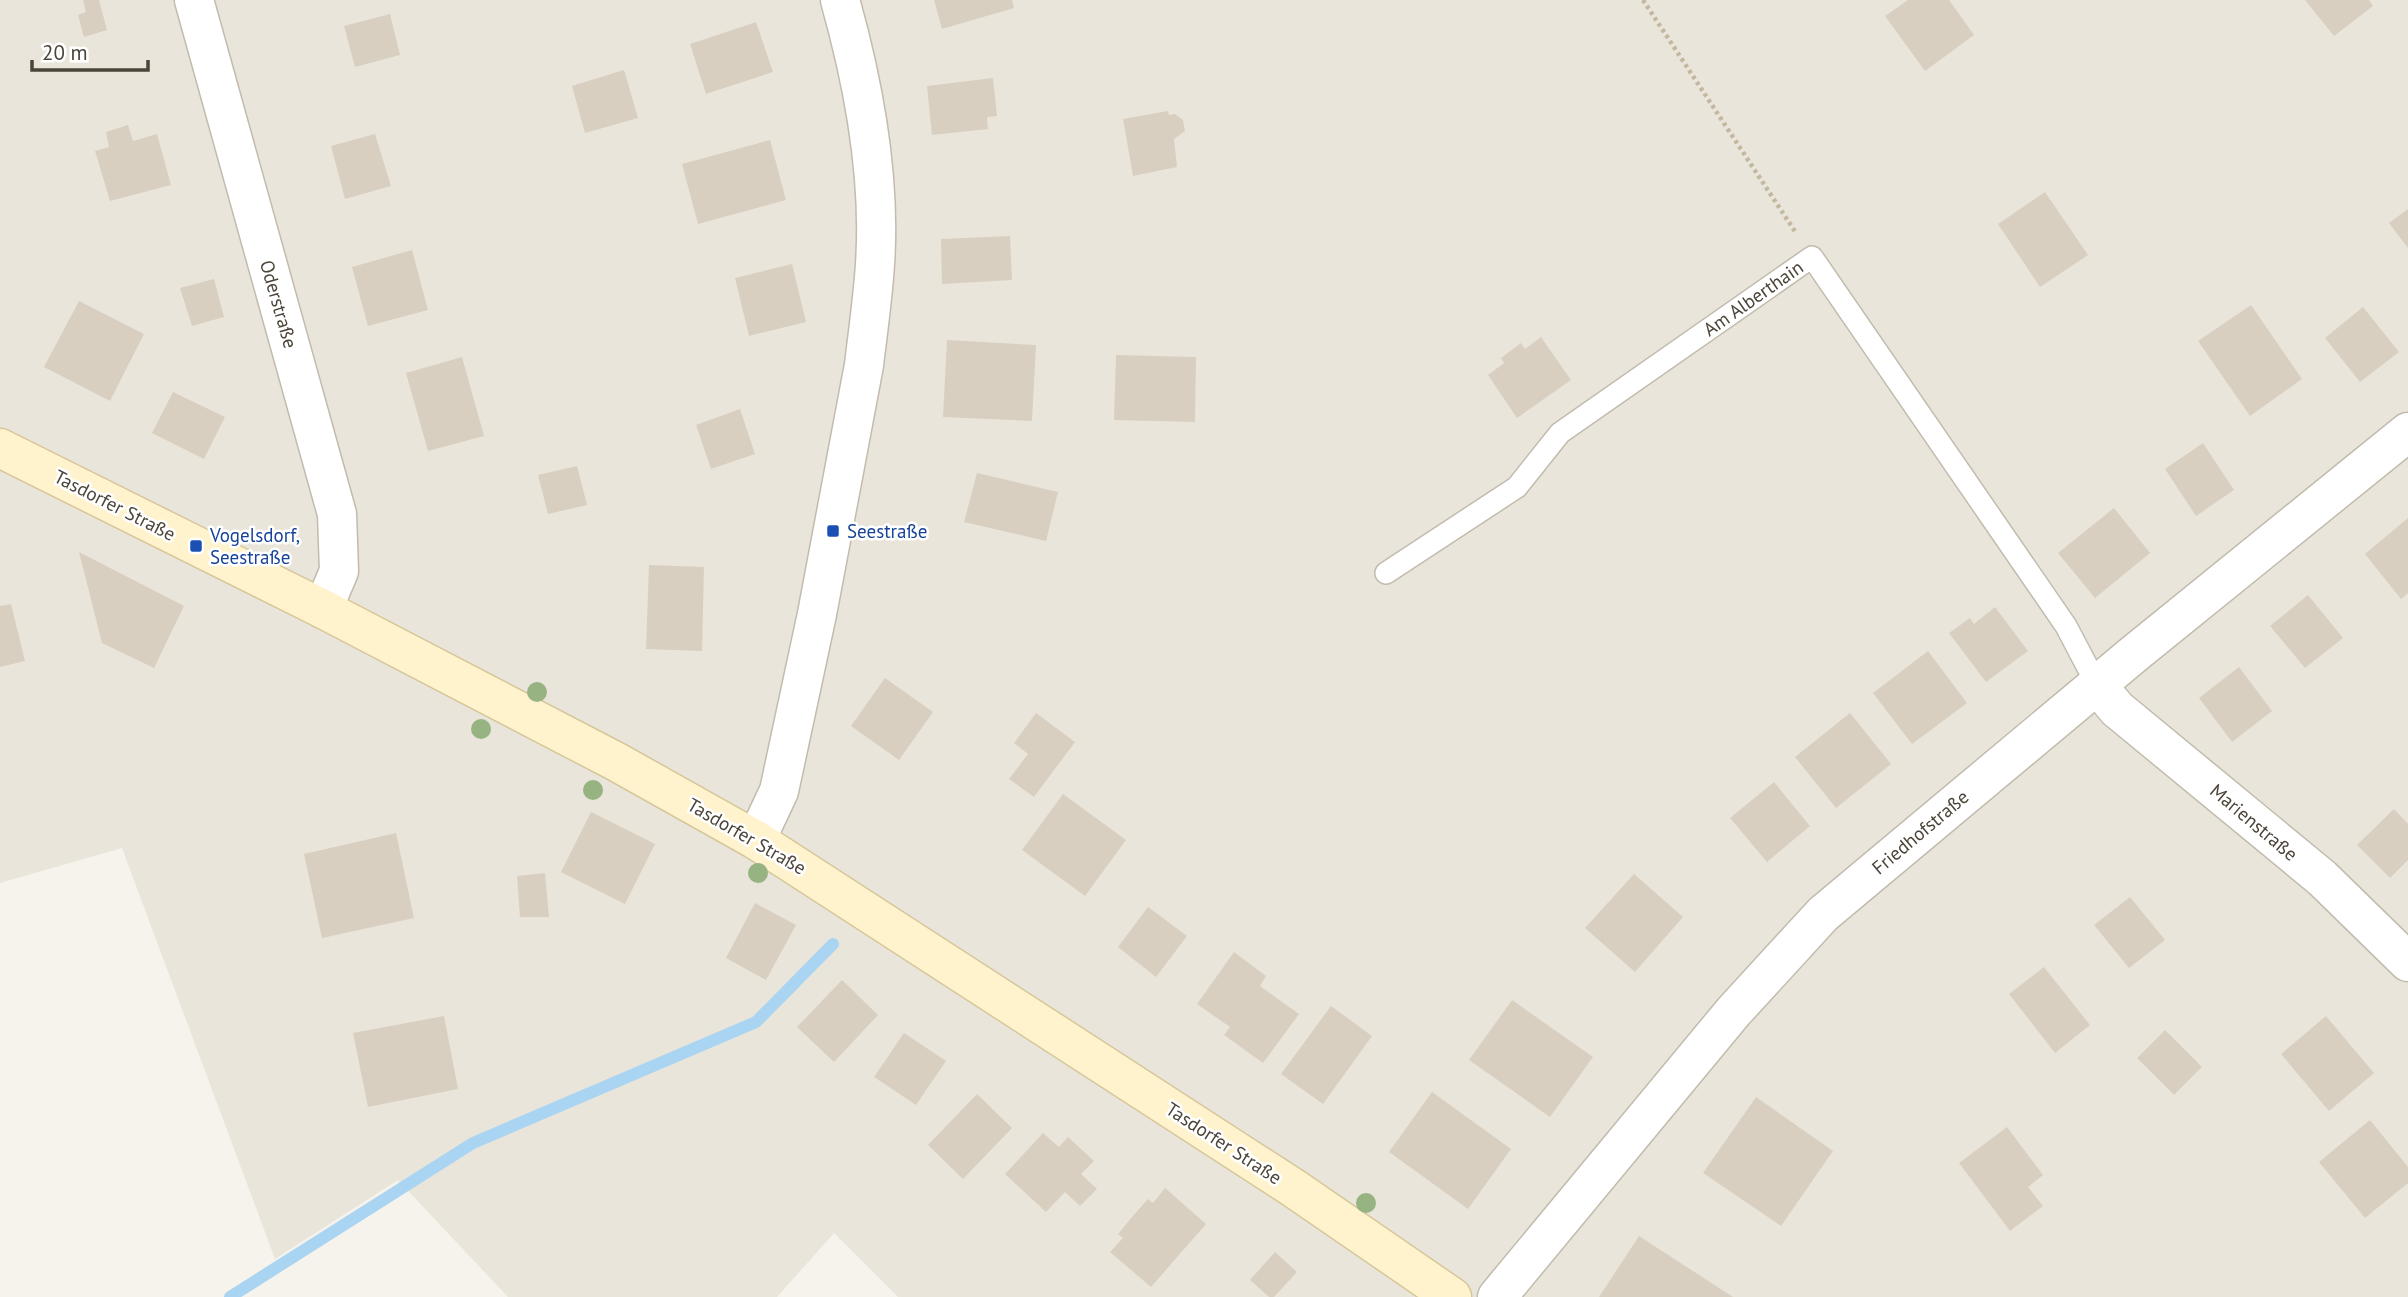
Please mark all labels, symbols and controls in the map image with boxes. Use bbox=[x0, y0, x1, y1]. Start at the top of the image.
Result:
scale bar bbox=[32, 28, 147, 72]
text: 20 m bbox=[42, 39, 88, 66]
street label: Am Alberthain bbox=[1698, 255, 1808, 341]
street label: Oderstraße bbox=[255, 257, 303, 351]
street label: Tasdorfer Straße bbox=[50, 464, 180, 546]
place label: Seestraße bbox=[847, 519, 927, 543]
place label: Vogelsdorf, Seestraße bbox=[209, 523, 300, 569]
marker: Seestraße bbox=[825, 523, 841, 539]
marker: Vogelsdorf, Seestraße bbox=[188, 538, 204, 554]
street label: Marienstraße bbox=[2205, 778, 2303, 866]
street label: Friedhofstraße bbox=[1867, 785, 1973, 879]
street label: Tasdorfer Straße bbox=[683, 792, 811, 880]
street label: Tasdorfer Straße bbox=[1162, 1097, 1286, 1189]

